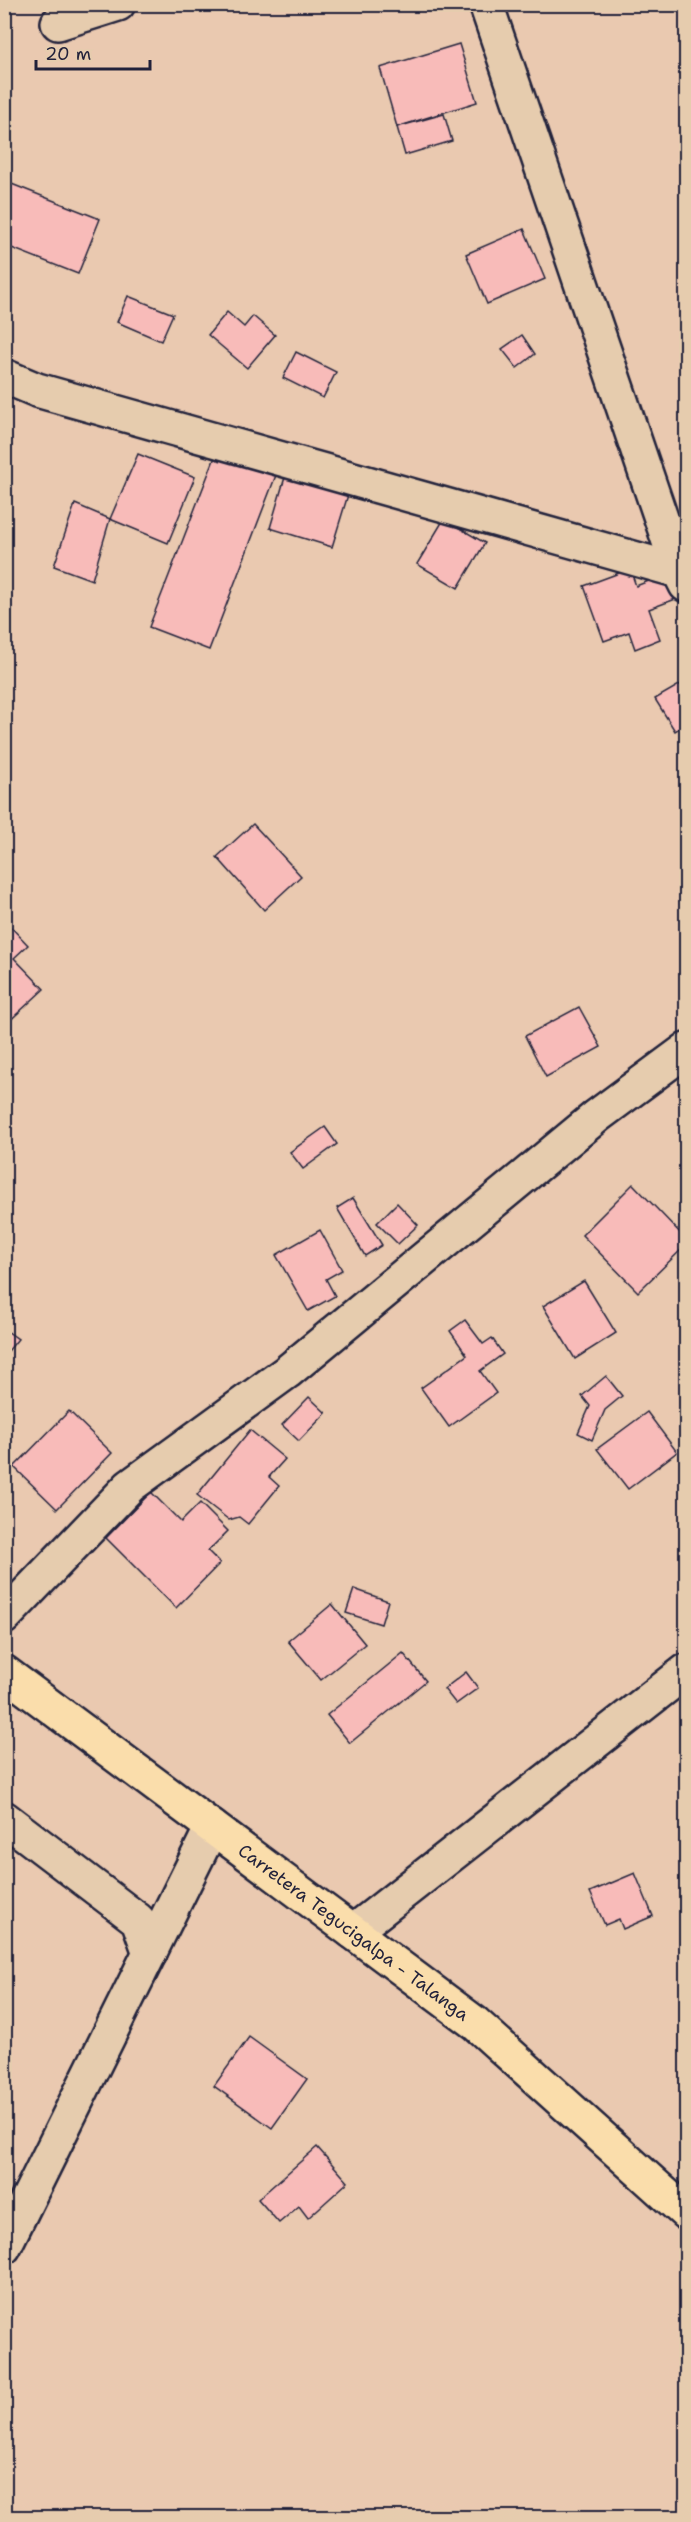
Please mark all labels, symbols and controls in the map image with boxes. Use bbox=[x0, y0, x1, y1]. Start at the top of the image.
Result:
scale bar bbox=[36, 33, 150, 71]
text: 20 m bbox=[45, 42, 91, 66]
street label: Carretera Tegucigalpa - Talanga bbox=[233, 1839, 474, 2026]

